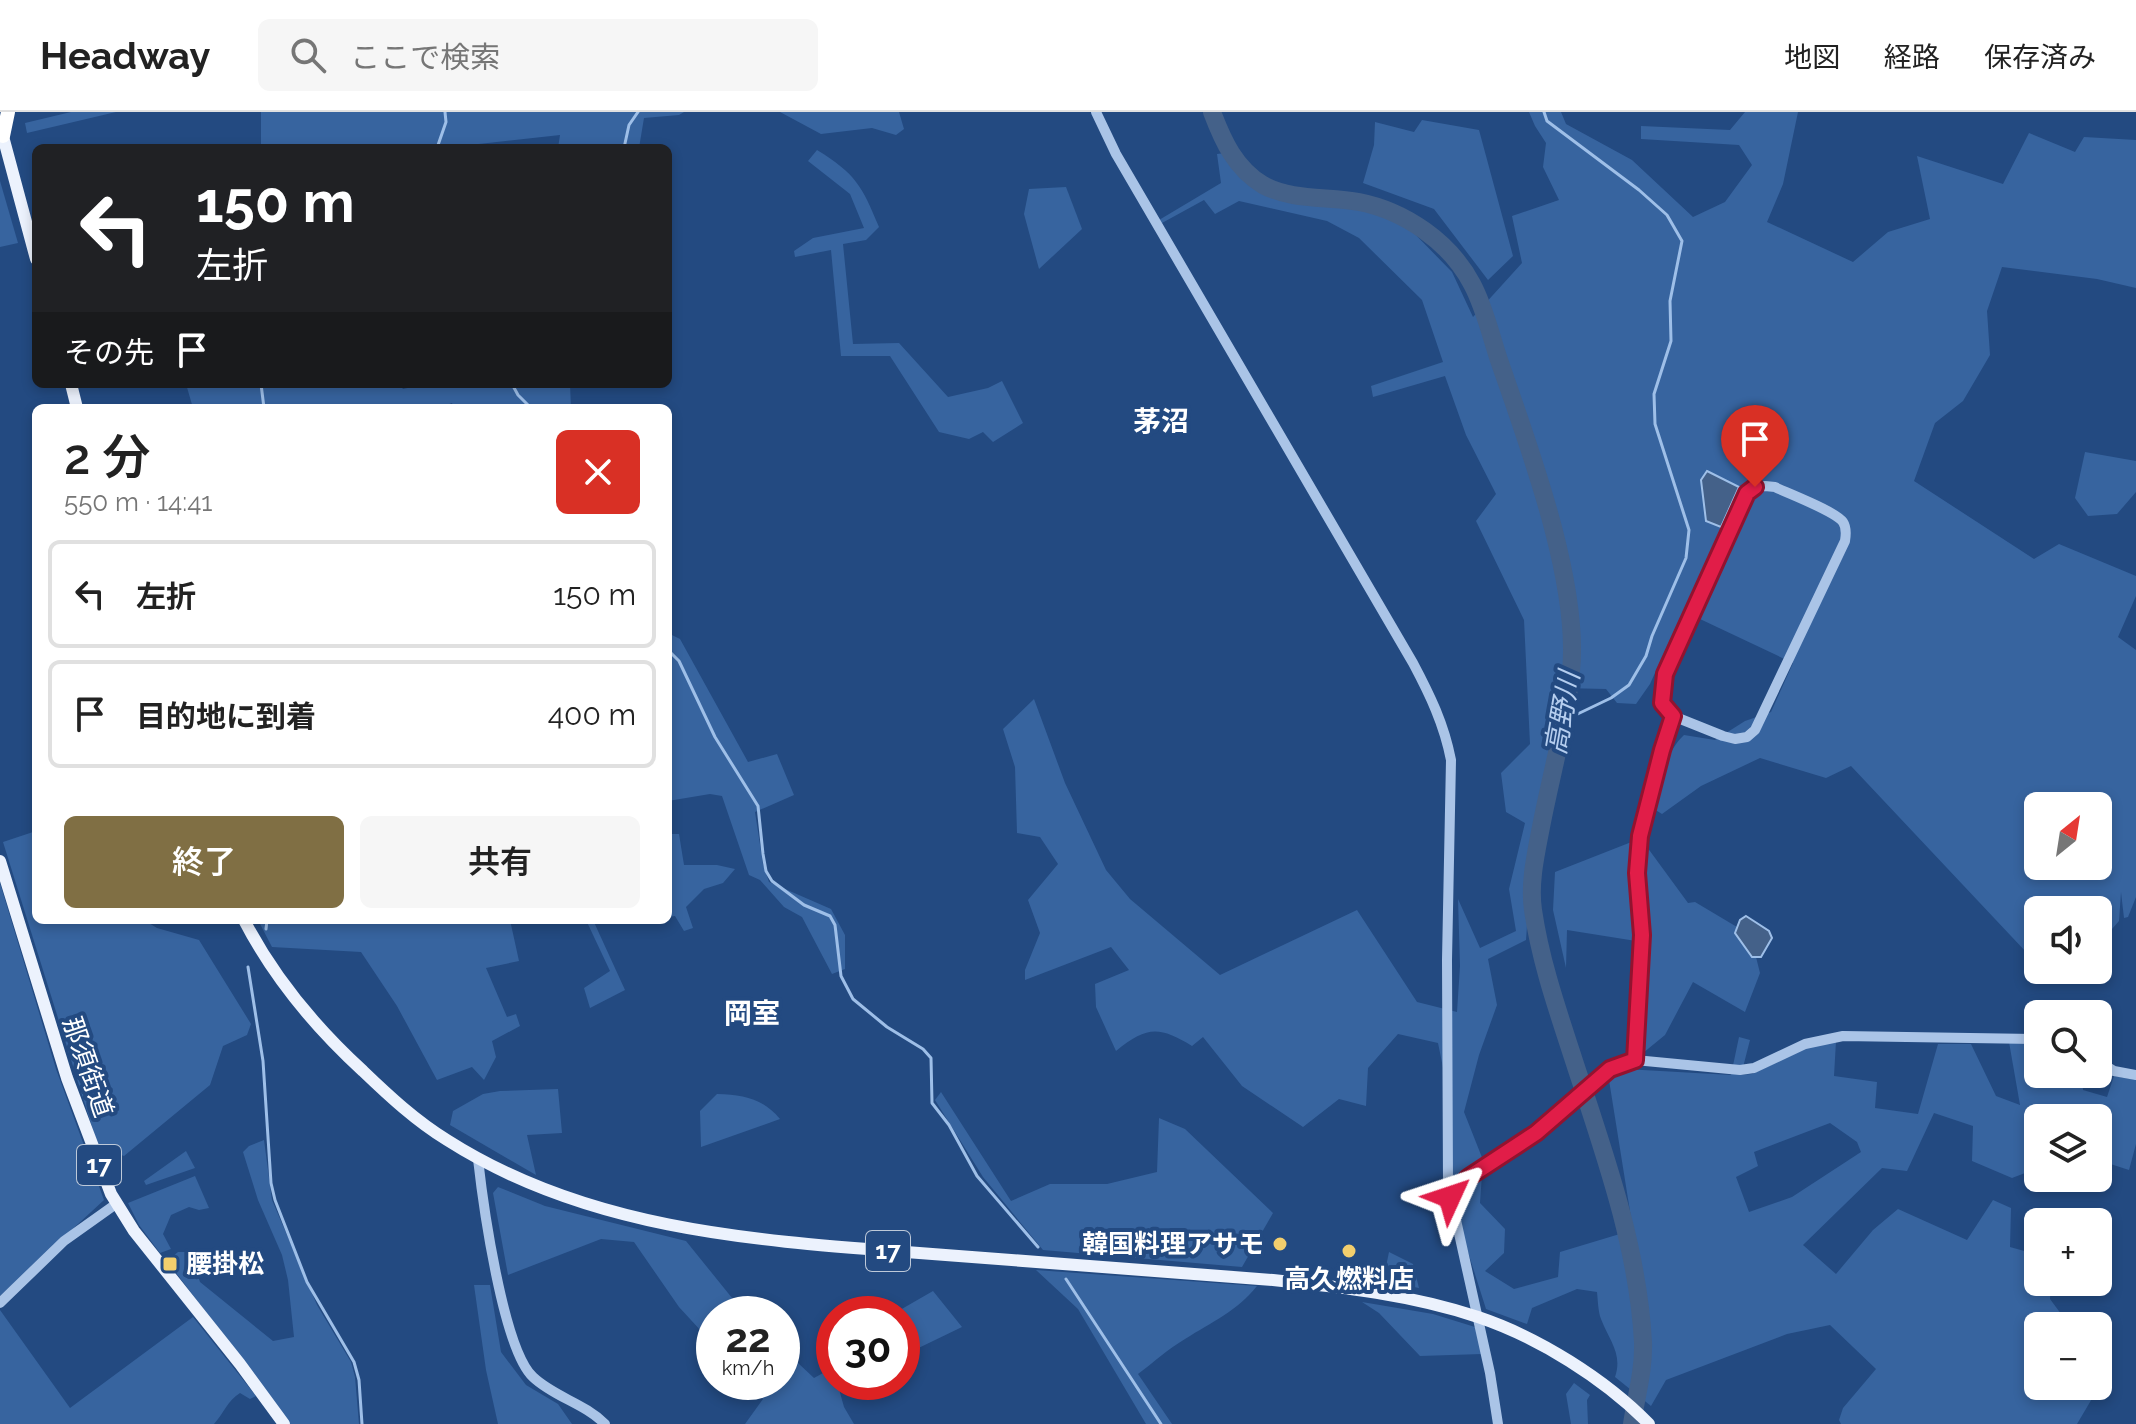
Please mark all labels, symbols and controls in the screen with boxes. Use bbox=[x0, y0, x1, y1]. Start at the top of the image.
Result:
search box bbox=[258, 19, 818, 91]
text: Headway bbox=[40, 33, 210, 78]
icon: search bbox=[286, 33, 330, 77]
text: ここで検索 bbox=[350, 40, 500, 75]
text: 地図 bbox=[1784, 41, 1840, 74]
text: 経路 bbox=[1884, 41, 1940, 74]
text: 保存済み bbox=[1984, 41, 2096, 74]
text: 150 m bbox=[196, 169, 355, 235]
icon: left bbox=[64, 176, 168, 280]
text: 左折 bbox=[196, 244, 268, 286]
icon: arrive bbox=[170, 328, 214, 372]
text: その先 bbox=[64, 335, 154, 370]
district label: 茅沼 bbox=[1133, 405, 1189, 438]
pin bbox=[1721, 405, 1789, 487]
icon: arrive bbox=[1733, 417, 1777, 461]
text: 2 分 bbox=[64, 429, 150, 485]
button: close bbox=[556, 430, 640, 514]
text: 550 m · 14:41 bbox=[64, 487, 213, 517]
icon: left bbox=[68, 572, 112, 616]
text: 150 m bbox=[553, 577, 636, 612]
text: 左折 bbox=[136, 579, 196, 614]
water label: 高野川 bbox=[1539, 666, 1587, 757]
icon: arrive bbox=[68, 692, 112, 736]
text: 400 m bbox=[548, 697, 636, 732]
text: 目的地に到着 bbox=[136, 699, 316, 734]
north arrow bbox=[2024, 792, 2112, 880]
map controls bbox=[2024, 792, 2112, 1400]
button: 終了 bbox=[64, 816, 344, 908]
button: 共有 bbox=[360, 816, 640, 908]
button: sound bbox=[2024, 896, 2112, 984]
district label: 岡室 bbox=[724, 997, 780, 1030]
button: search bbox=[2024, 1000, 2112, 1088]
street label: 那須街道 bbox=[57, 1013, 119, 1121]
button: layers bbox=[2024, 1104, 2112, 1192]
road number: 17 bbox=[77, 1145, 121, 1185]
position arrow bbox=[1408, 1155, 1492, 1239]
button: + bbox=[2024, 1208, 2112, 1296]
place label: 韓国料理アサモ bbox=[1082, 1229, 1264, 1259]
road number: 17 bbox=[866, 1231, 910, 1271]
marker: 韓国料理アサモ bbox=[1271, 1235, 1289, 1253]
marker: 高久燃料店 bbox=[1340, 1242, 1358, 1260]
place label: 腰掛松 bbox=[186, 1249, 264, 1279]
marker: 腰掛松 bbox=[161, 1255, 179, 1273]
place label: 高久燃料店 bbox=[1284, 1264, 1414, 1294]
speed limit sign: 30 bbox=[816, 1296, 920, 1400]
button: − bbox=[2024, 1312, 2112, 1400]
text: 22 bbox=[725, 1314, 771, 1361]
text: km/h bbox=[722, 1356, 774, 1380]

